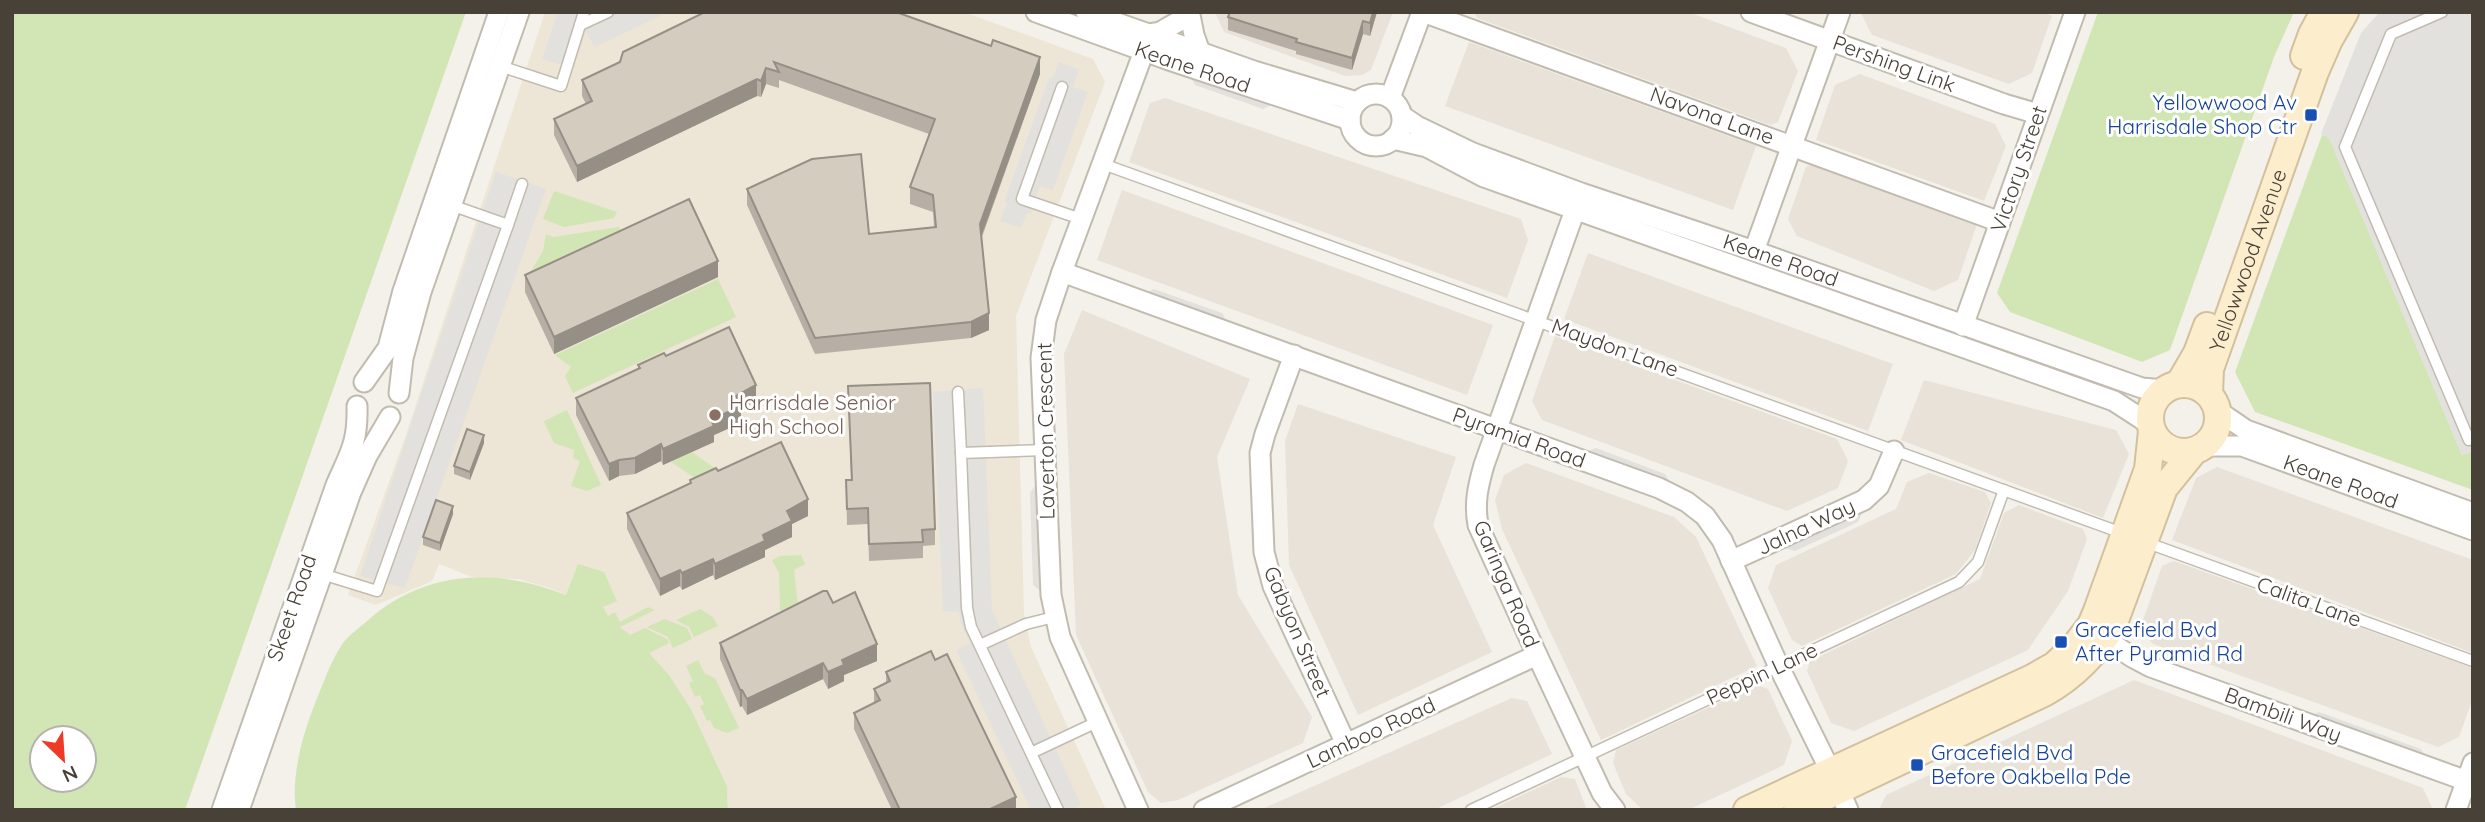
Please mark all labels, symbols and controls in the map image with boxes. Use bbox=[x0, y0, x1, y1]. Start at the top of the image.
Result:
street label: Pershing Link bbox=[1829, 29, 1959, 97]
street label: Keane Road bbox=[1131, 35, 1254, 98]
street label: Navona Lane bbox=[1647, 81, 1778, 149]
place label: Yellowwood Av Harrisdale Shop Ctr bbox=[2107, 89, 2297, 139]
street label: Victory Street bbox=[1984, 102, 2052, 235]
marker: Yellowwood Av Harrisdale Shop Ctr bbox=[2303, 107, 2319, 123]
street label: Yellowwood Avenue bbox=[2203, 165, 2292, 355]
street label: Keane Road bbox=[1720, 228, 1842, 292]
street label: Maydon Lane bbox=[1548, 312, 1682, 382]
street label: Laverton Crescent bbox=[1030, 342, 1060, 520]
place label: Harrisdale Senior High School bbox=[729, 389, 896, 439]
street label: Pyramid Road bbox=[1449, 401, 1589, 473]
marker: Harrisdale Senior High School bbox=[707, 407, 723, 423]
street label: Keane Road bbox=[2280, 448, 2402, 514]
street label: Jalna Way bbox=[1753, 492, 1859, 560]
street label: Garinga Road bbox=[1468, 516, 1545, 651]
street label: Skeet Road bbox=[261, 551, 321, 665]
street label: Gabyon Street bbox=[1259, 562, 1337, 701]
street label: Calita Lane bbox=[2254, 570, 2365, 632]
place label: Gracefield Bvd After Pyramid Rd bbox=[2075, 616, 2243, 666]
marker: Gracefield Bvd After Pyramid Rd bbox=[2053, 634, 2069, 650]
street label: Peppin Lane bbox=[1702, 636, 1821, 710]
street label: Bambili Way bbox=[2221, 681, 2345, 747]
street label: Lamboo Road bbox=[1302, 691, 1439, 773]
north arrow bbox=[28, 724, 98, 794]
place label: Gracefield Bvd Before Oakbella Pde bbox=[1931, 739, 2131, 789]
marker: Gracefield Bvd Before Oakbella Pde bbox=[1909, 757, 1925, 773]
text: N bbox=[59, 761, 82, 788]

